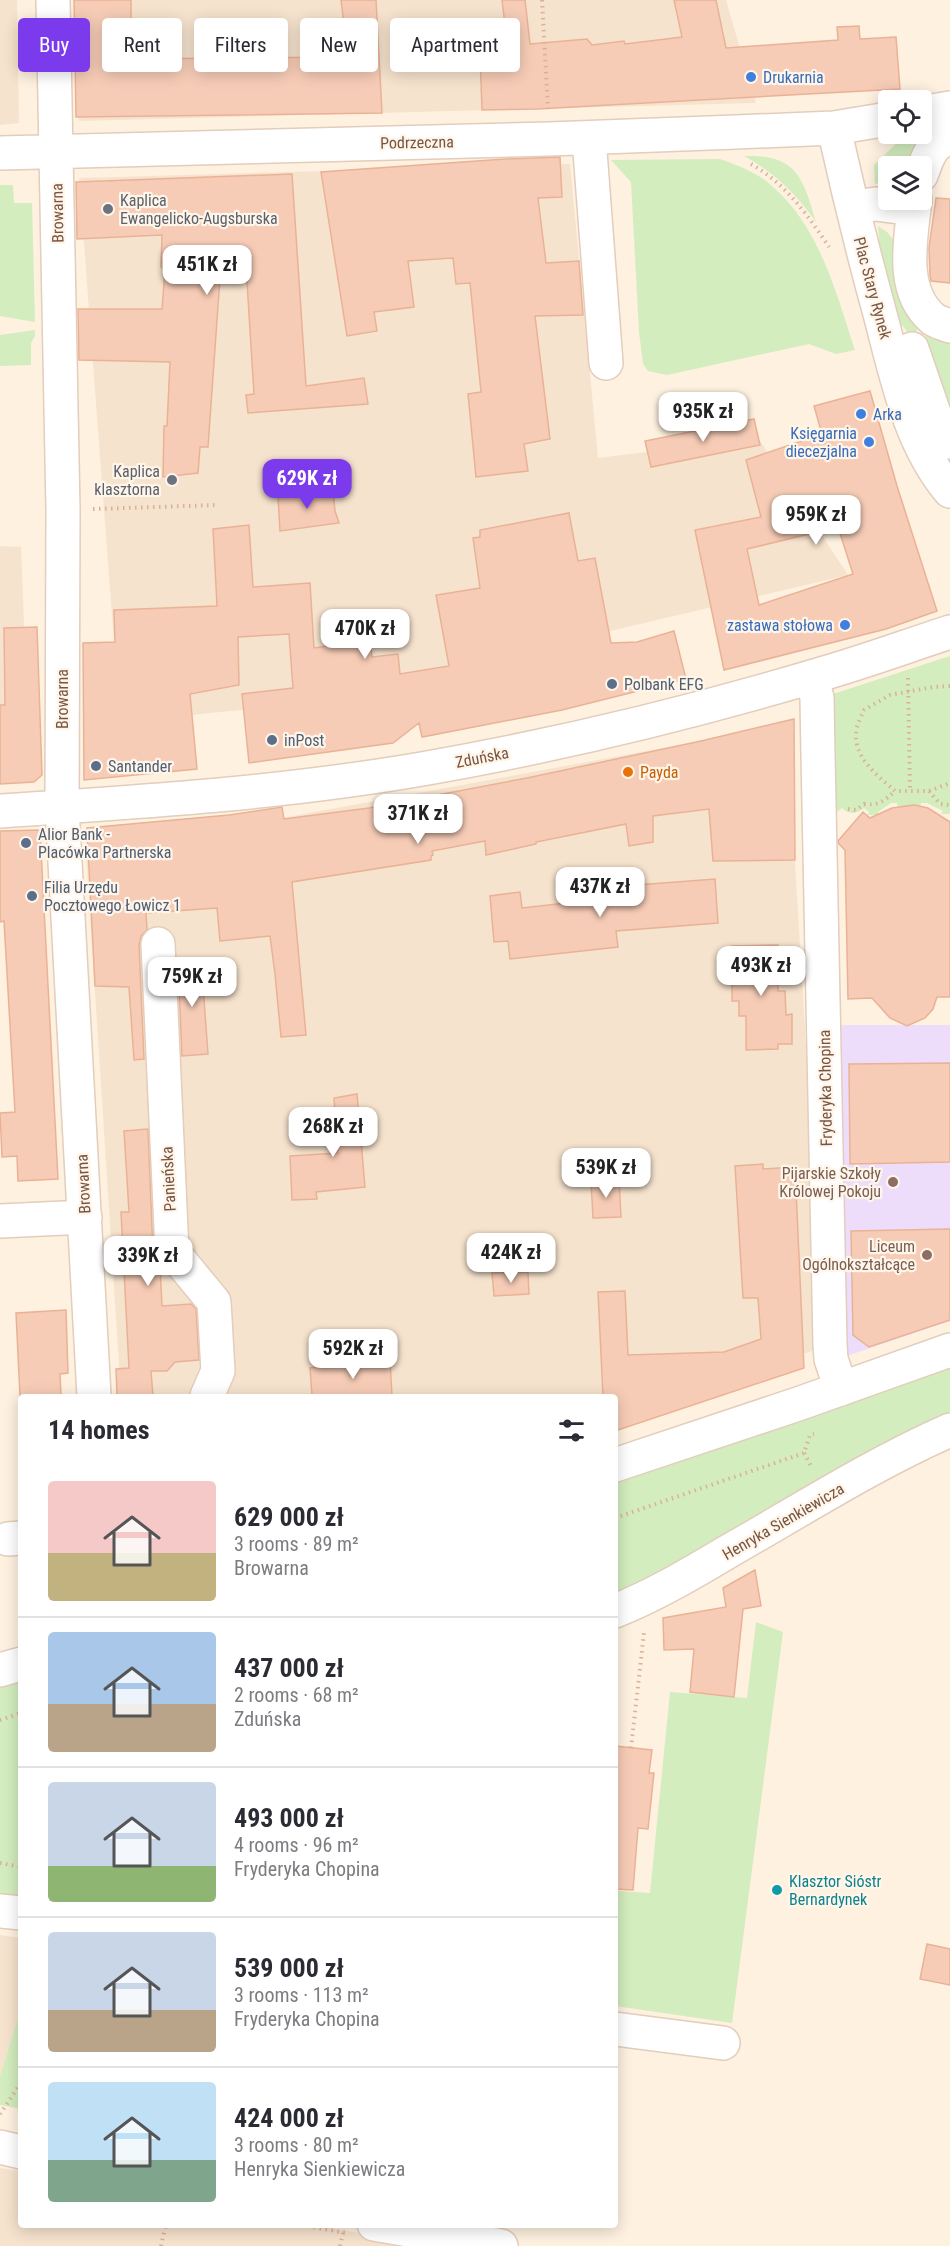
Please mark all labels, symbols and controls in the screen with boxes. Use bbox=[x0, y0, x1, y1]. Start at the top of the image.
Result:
chip: Buy bbox=[18, 18, 90, 72]
chip: Rent bbox=[102, 18, 182, 72]
chip: Filters bbox=[194, 18, 288, 72]
chip: New bbox=[300, 18, 378, 72]
chip: Apartment bbox=[390, 18, 520, 72]
place label: Drukarnia bbox=[763, 68, 824, 87]
marker: Drukarnia bbox=[744, 70, 758, 84]
map controls bbox=[878, 90, 932, 210]
button: locate bbox=[878, 90, 932, 144]
street label: Podrzeczna bbox=[380, 132, 454, 153]
button: layers bbox=[878, 156, 932, 210]
street label: Browarna bbox=[47, 183, 68, 243]
place label: Kaplica Ewangelicko-Augsburska bbox=[120, 191, 278, 228]
marker: Kaplica Ewangelicko-Augsburska bbox=[101, 202, 115, 216]
street label: Plac Stary Rynek bbox=[850, 235, 895, 342]
pin: 451K zł bbox=[152, 245, 262, 296]
text: 451K zł bbox=[177, 252, 237, 276]
pin: 935K zł bbox=[648, 392, 758, 443]
text: 935K zł bbox=[673, 399, 733, 423]
place label: Arka bbox=[873, 405, 902, 424]
marker: Arka bbox=[854, 407, 868, 421]
place label: Księgarnia diecezjalna bbox=[786, 424, 857, 461]
marker: Księgarnia diecezjalna bbox=[862, 435, 876, 449]
pin: 629K zł bbox=[252, 459, 362, 510]
place label: Kaplica klasztorna bbox=[94, 462, 160, 499]
text: 629K zł bbox=[277, 466, 337, 490]
marker: Kaplica klasztorna bbox=[165, 473, 179, 487]
pin: 959K zł bbox=[761, 495, 871, 546]
text: 959K zł bbox=[786, 502, 846, 526]
pin: 470K zł bbox=[310, 609, 420, 660]
text: 470K zł bbox=[335, 616, 395, 640]
place label: zastawa stołowa bbox=[727, 616, 833, 635]
marker: zastawa stołowa bbox=[838, 618, 852, 632]
street label: Browarna bbox=[53, 669, 72, 729]
place label: Polbank EFG bbox=[624, 675, 704, 694]
marker: Polbank EFG bbox=[605, 677, 619, 691]
place label: inPost bbox=[284, 731, 325, 750]
marker: inPost bbox=[265, 733, 279, 747]
street label: Zduńska bbox=[454, 743, 510, 772]
place label: Santander bbox=[108, 757, 172, 776]
marker: Santander bbox=[89, 759, 103, 773]
place label: Payda bbox=[640, 763, 679, 782]
marker: Payda bbox=[621, 765, 635, 779]
pin: 371K zł bbox=[363, 794, 473, 845]
text: 371K zł bbox=[388, 801, 448, 825]
place label: Alior Bank - Placówka Partnerska bbox=[38, 825, 171, 862]
marker: Alior Bank - Placówka Partnerska bbox=[19, 836, 33, 850]
pin: 437K zł bbox=[545, 867, 655, 918]
text: 437K zł bbox=[570, 874, 630, 898]
place label: Filia Urzędu Pocztowego Łowicz 1 bbox=[44, 878, 181, 915]
marker: Filia Urzędu Pocztowego Łowicz 1 bbox=[25, 889, 39, 903]
pin: 493K zł bbox=[706, 946, 816, 997]
text: 493K zł bbox=[731, 953, 791, 977]
pin: 759K zł bbox=[137, 957, 247, 1008]
text: 759K zł bbox=[162, 964, 222, 988]
street label: Fryderyka Chopina bbox=[815, 1030, 836, 1146]
pin: 268K zł bbox=[278, 1107, 388, 1158]
text: 268K zł bbox=[303, 1114, 363, 1138]
street label: Panieńska bbox=[157, 1146, 180, 1212]
pin: 539K zł bbox=[551, 1148, 661, 1199]
street label: Browarna bbox=[72, 1154, 95, 1214]
text: 539K zł bbox=[576, 1155, 636, 1179]
place label: Pijarskie Szkoły Królowej Pokoju bbox=[779, 1164, 881, 1201]
marker: Pijarskie Szkoły Królowej Pokoju bbox=[886, 1175, 900, 1189]
pin: 424K zł bbox=[456, 1233, 566, 1284]
pin: 339K zł bbox=[93, 1236, 203, 1287]
place label: Liceum Ogólnokształcące bbox=[802, 1237, 915, 1274]
text: 424K zł bbox=[481, 1240, 541, 1264]
text: 339K zł bbox=[118, 1243, 178, 1267]
marker: Liceum Ogólnokształcące bbox=[920, 1248, 934, 1262]
pin: 592K zł bbox=[298, 1329, 408, 1380]
text: 592K zł bbox=[323, 1336, 383, 1360]
icon: filters bbox=[555, 1414, 588, 1447]
text: 14 homes bbox=[48, 1415, 150, 1445]
street label: Henryka Sienkiewicza bbox=[719, 1479, 847, 1564]
text: 629 000 zł bbox=[234, 1502, 344, 1532]
icon: home bbox=[96, 1505, 168, 1577]
text: 3 rooms · 89 m² bbox=[234, 1532, 359, 1556]
text: Browarna bbox=[234, 1556, 309, 1580]
text: 437 000 zł bbox=[234, 1653, 344, 1683]
icon: home bbox=[96, 1656, 168, 1728]
text: 2 rooms · 68 m² bbox=[234, 1683, 359, 1707]
text: Zduńska bbox=[234, 1707, 301, 1731]
text: 493 000 zł bbox=[234, 1803, 344, 1833]
icon: home bbox=[96, 1806, 168, 1878]
text: 4 rooms · 96 m² bbox=[234, 1833, 359, 1857]
text: Fryderyka Chopina bbox=[234, 1857, 380, 1881]
place label: Klasztor Sióstr Bernardynek bbox=[789, 1872, 882, 1909]
marker: Klasztor Sióstr Bernardynek bbox=[770, 1883, 784, 1897]
text: 539 000 zł bbox=[234, 1953, 344, 1983]
icon: home bbox=[96, 1956, 168, 2028]
text: 3 rooms · 113 m² bbox=[234, 1983, 369, 2007]
text: Fryderyka Chopina bbox=[234, 2007, 380, 2031]
text: 424 000 zł bbox=[234, 2103, 344, 2133]
icon: home bbox=[96, 2106, 168, 2178]
text: 3 rooms · 80 m² bbox=[234, 2133, 359, 2157]
text: Henryka Sienkiewicza bbox=[234, 2157, 405, 2181]

